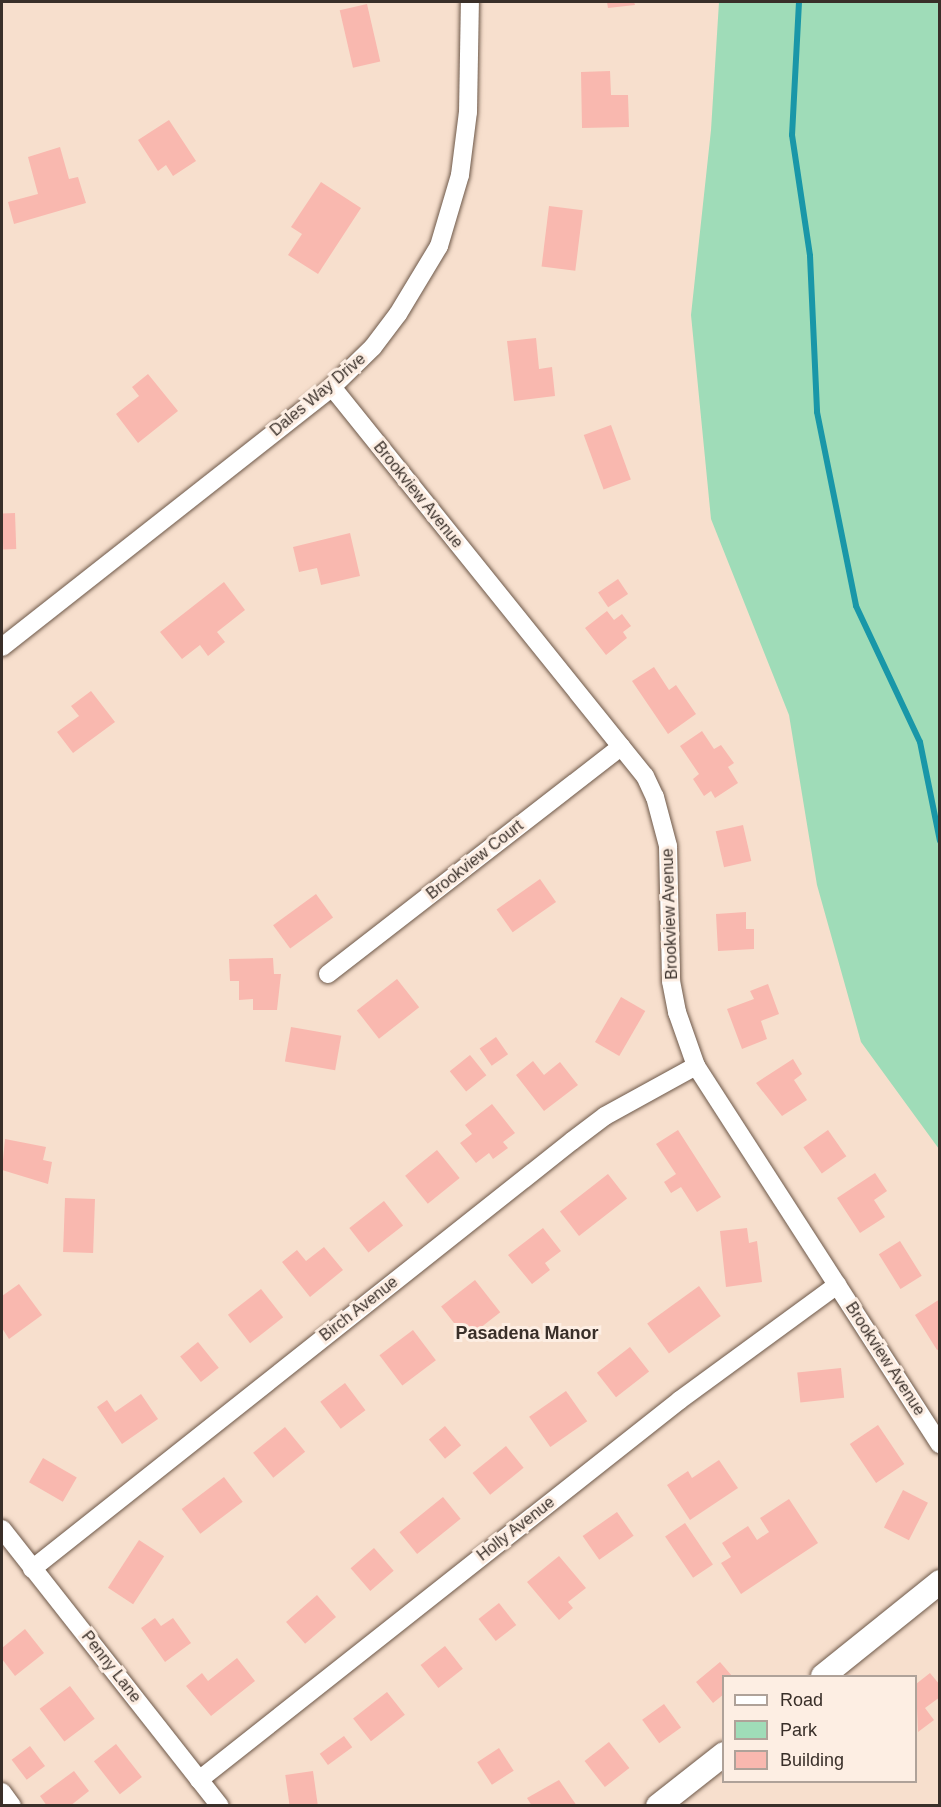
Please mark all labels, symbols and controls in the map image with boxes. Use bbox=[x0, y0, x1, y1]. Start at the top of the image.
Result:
street label: Dales Way Drive bbox=[266, 350, 370, 440]
street label: Brookview Avenue bbox=[369, 438, 467, 552]
street label: Brookview Court bbox=[423, 816, 527, 904]
street label: Brookview Avenue bbox=[658, 848, 682, 980]
street label: Birch Avenue bbox=[316, 1272, 402, 1346]
street label: Brookview Avenue bbox=[841, 1298, 929, 1420]
district label: Pasadena Manor bbox=[455, 1322, 599, 1344]
street label: Holly Avenue bbox=[473, 1493, 559, 1565]
street label: Penny Lane bbox=[77, 1627, 145, 1707]
legend bbox=[722, 1675, 917, 1783]
text: Road bbox=[780, 1690, 823, 1710]
text: Park bbox=[780, 1720, 817, 1740]
text: Building bbox=[780, 1750, 844, 1770]

